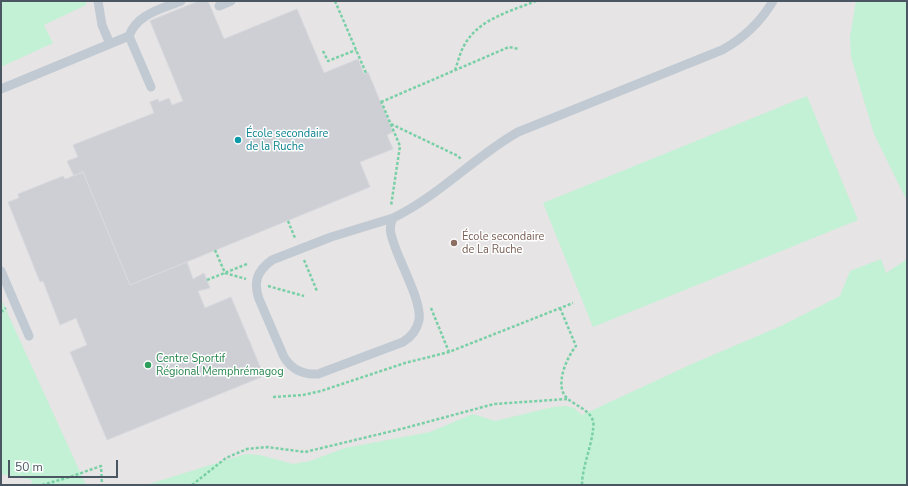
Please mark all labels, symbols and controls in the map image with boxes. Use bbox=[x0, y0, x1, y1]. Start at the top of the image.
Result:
place label: École secondaire de la Ruche bbox=[246, 127, 328, 153]
marker: École secondaire de la Ruche bbox=[233, 135, 243, 145]
place label: École secondaire de La Ruche bbox=[462, 230, 544, 256]
marker: École secondaire de La Ruche bbox=[449, 238, 459, 248]
place label: Centre Sportif Régional Memphrémagog bbox=[156, 352, 284, 378]
marker: Centre Sportif Régional Memphrémagog bbox=[143, 360, 153, 370]
scale bar bbox=[10, 452, 120, 478]
text: 50 m bbox=[15, 459, 43, 475]

